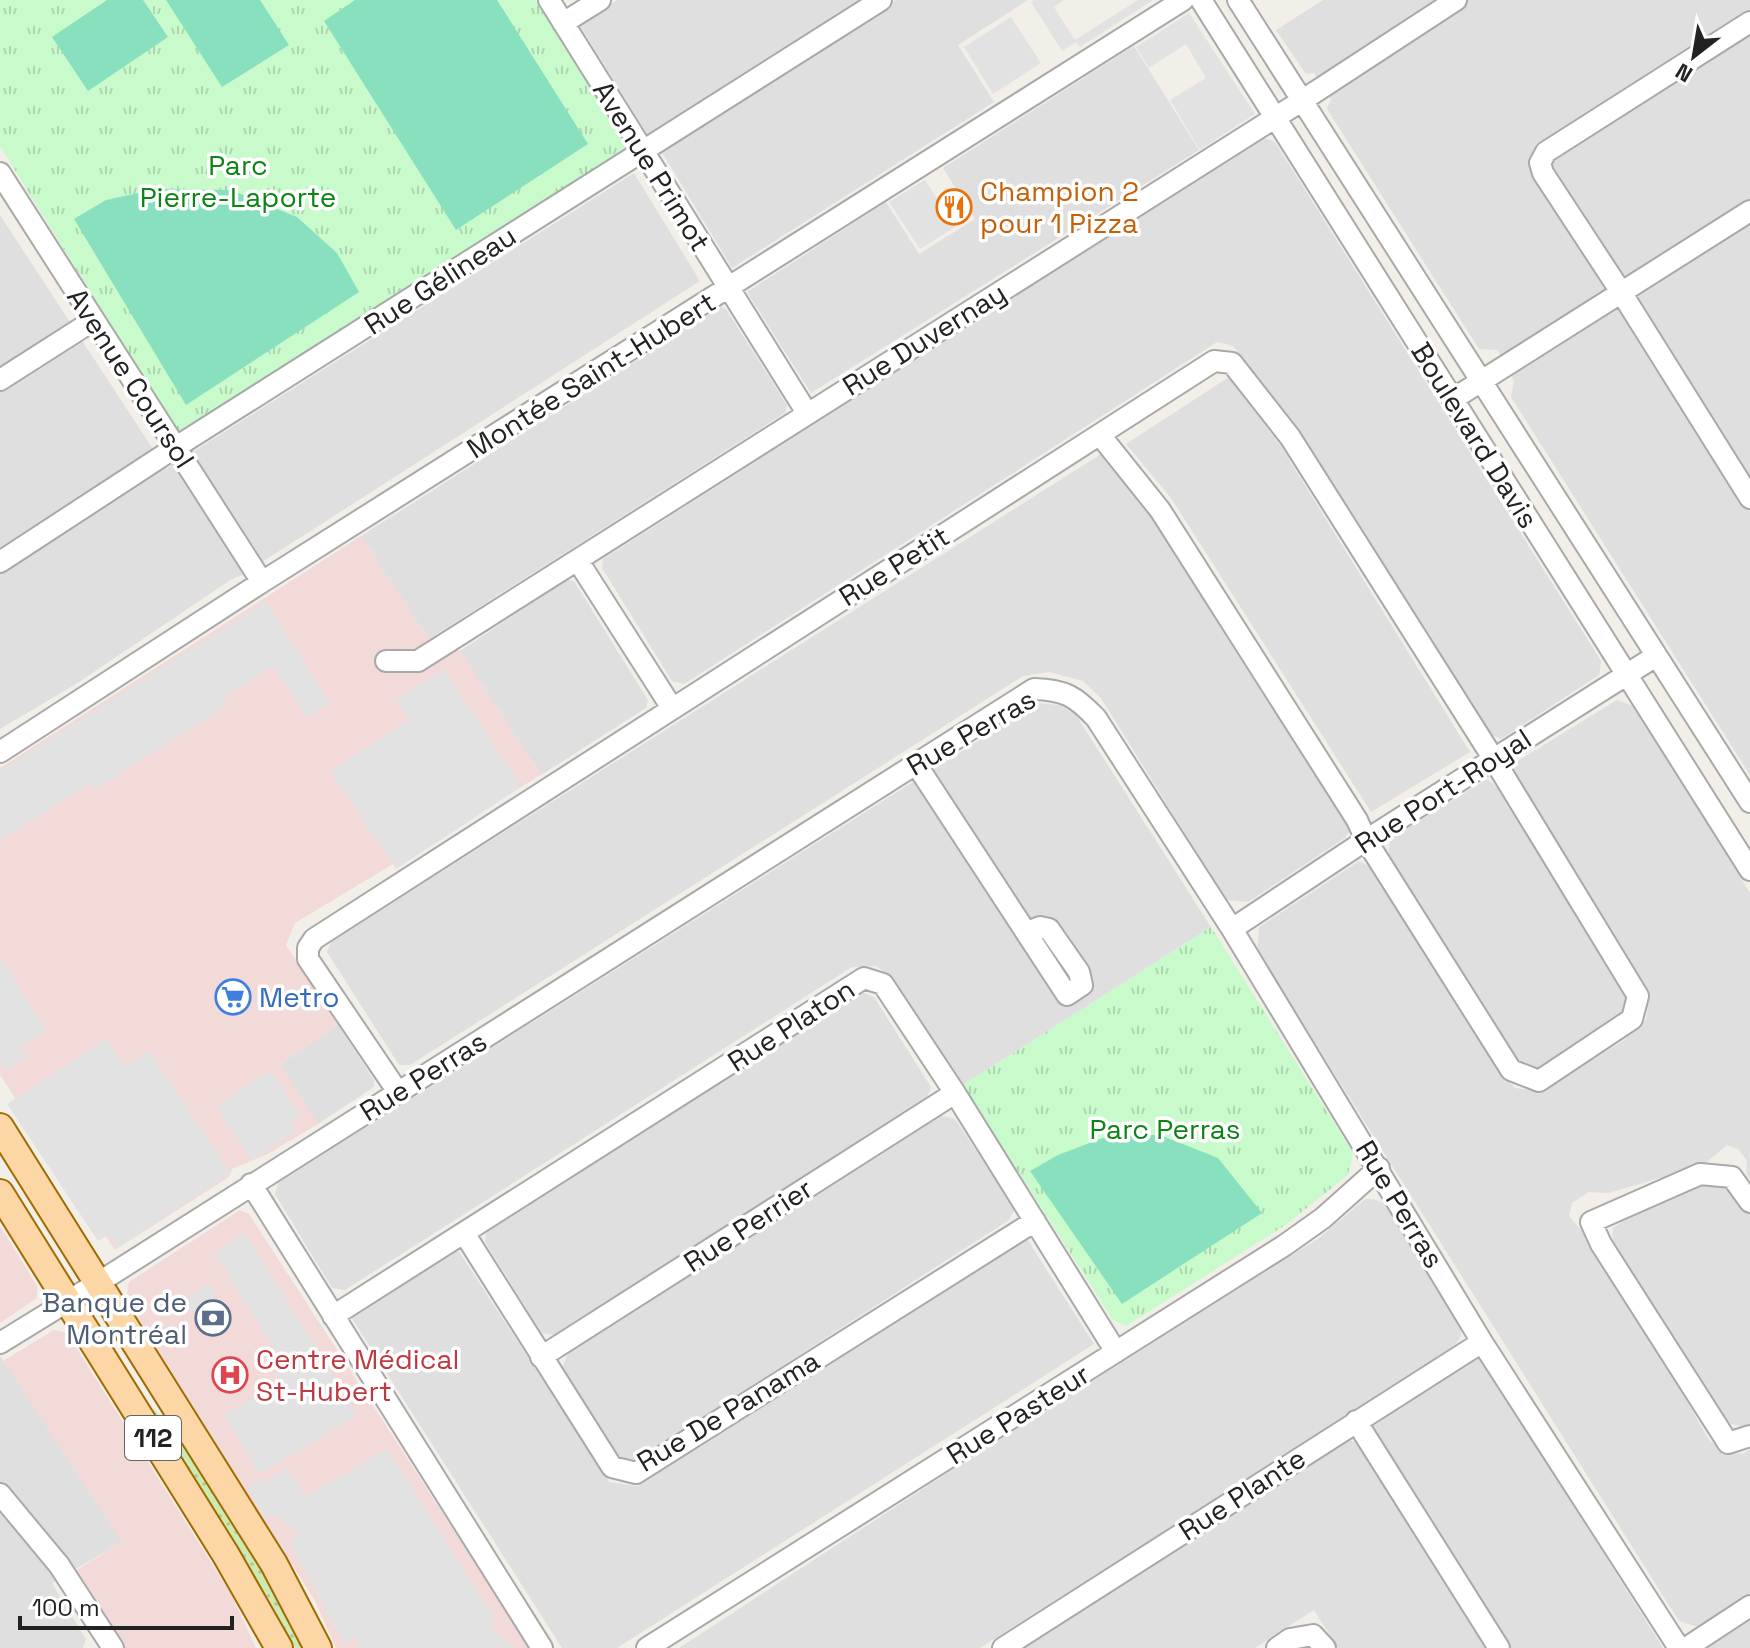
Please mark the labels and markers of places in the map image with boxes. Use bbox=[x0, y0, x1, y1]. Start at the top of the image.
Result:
place label: Champion 2 pour 1 Pizza bbox=[980, 173, 1139, 241]
restaurant icon: Champion 2 pour 1 Pizza bbox=[935, 188, 973, 226]
supermarket icon: Metro bbox=[214, 978, 252, 1016]
place label: Metro bbox=[259, 979, 340, 1015]
place label: Banque de Montréal bbox=[42, 1284, 187, 1352]
bank icon: Banque de Montréal bbox=[194, 1299, 232, 1337]
place label: Centre Médical St-Hubert bbox=[256, 1341, 459, 1409]
hospital icon: Centre Médical St-Hubert bbox=[211, 1356, 249, 1394]

